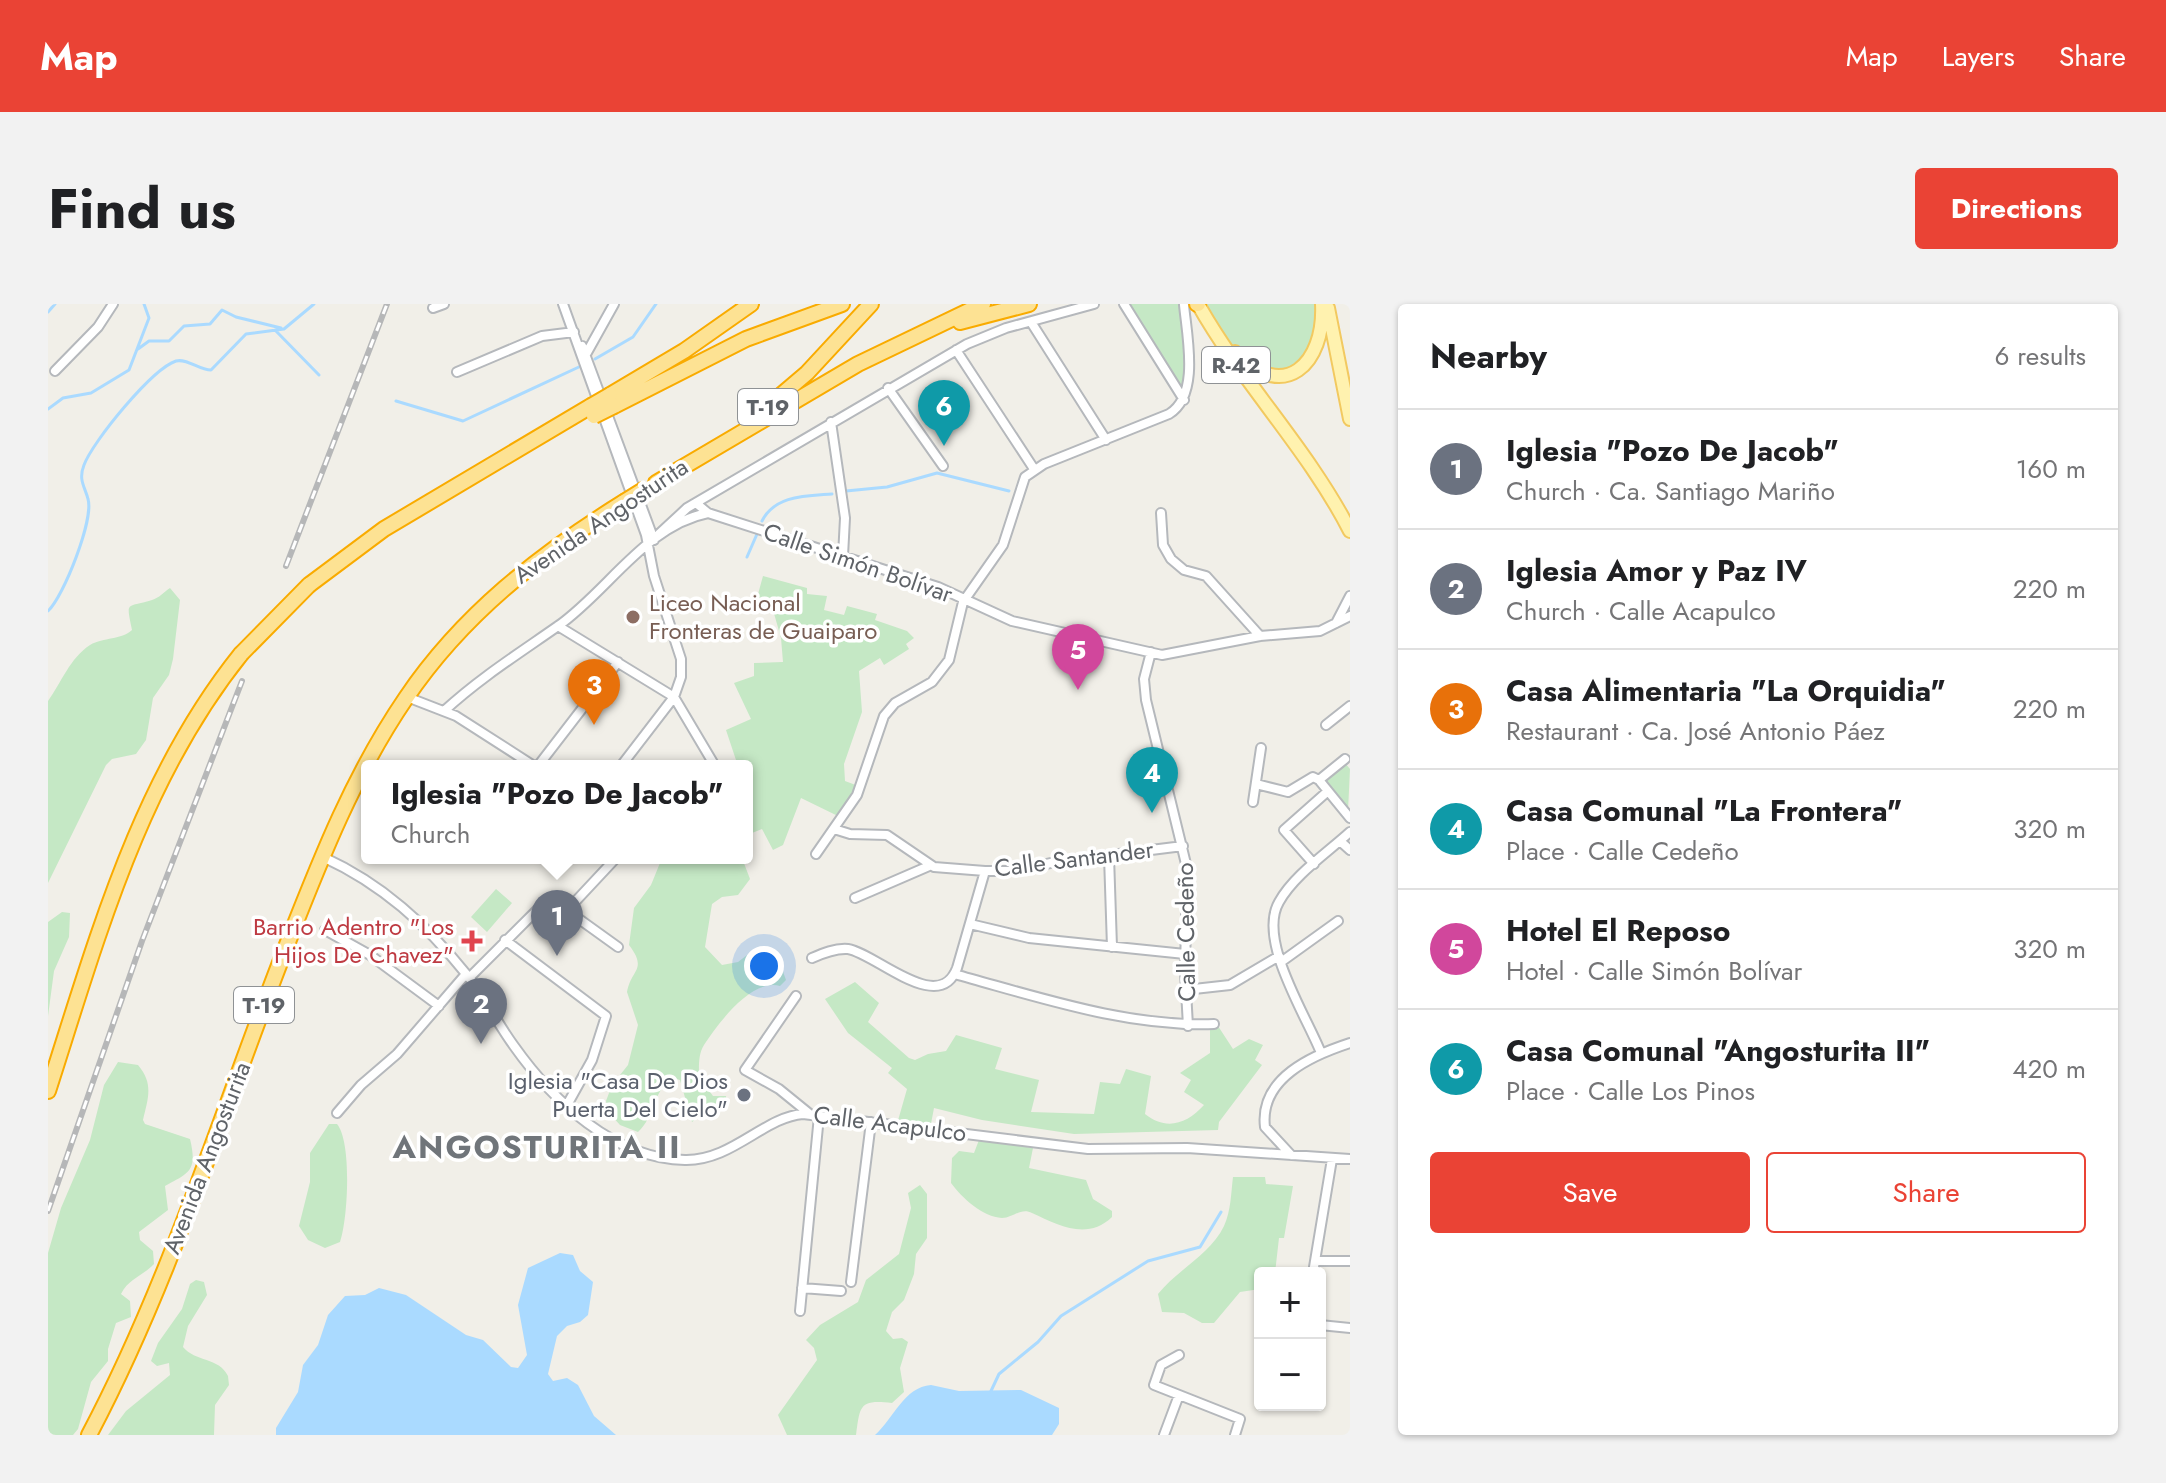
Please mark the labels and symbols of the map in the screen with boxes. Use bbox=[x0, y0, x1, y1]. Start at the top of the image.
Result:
road number: R-42 bbox=[1202, 347, 1270, 383]
pin: 6 bbox=[918, 380, 970, 446]
road number: T-19 bbox=[738, 389, 798, 425]
street label: Avenida Angosturita bbox=[507, 449, 695, 592]
street label: Calle Simón Bolívar bbox=[759, 514, 958, 612]
place label: Liceo Nacional Fronteras de Guaiparo bbox=[649, 585, 877, 648]
marker: Liceo Nacional Fronteras de Guaiparo bbox=[624, 608, 642, 626]
pin: 5 bbox=[1052, 624, 1104, 690]
pin: 3 bbox=[568, 659, 620, 725]
pin: 4 bbox=[1126, 747, 1178, 813]
street label: Calle Santander bbox=[992, 831, 1156, 886]
street label: Calle Cedeño bbox=[1167, 862, 1204, 1002]
pin: 1 bbox=[531, 890, 583, 956]
place label: Barrio Adentro "Los Hijos De Chavez" bbox=[253, 909, 454, 972]
marker: Barrio Adentro "Los Hijos De Chavez" bbox=[461, 930, 483, 952]
your location bbox=[744, 946, 784, 986]
pin: 2 bbox=[455, 978, 507, 1044]
road number: T-19 bbox=[234, 987, 294, 1023]
street label: Avenida Angosturita bbox=[154, 1057, 259, 1259]
place label: Iglesia "Casa De Dios Puerta Del Cielo" bbox=[508, 1063, 728, 1126]
marker: Iglesia "Casa De Dios Puerta Del Cielo" bbox=[735, 1086, 753, 1104]
street label: Calle Acapulco bbox=[812, 1097, 969, 1150]
district label: ANGOSTURITA II bbox=[392, 1124, 681, 1170]

